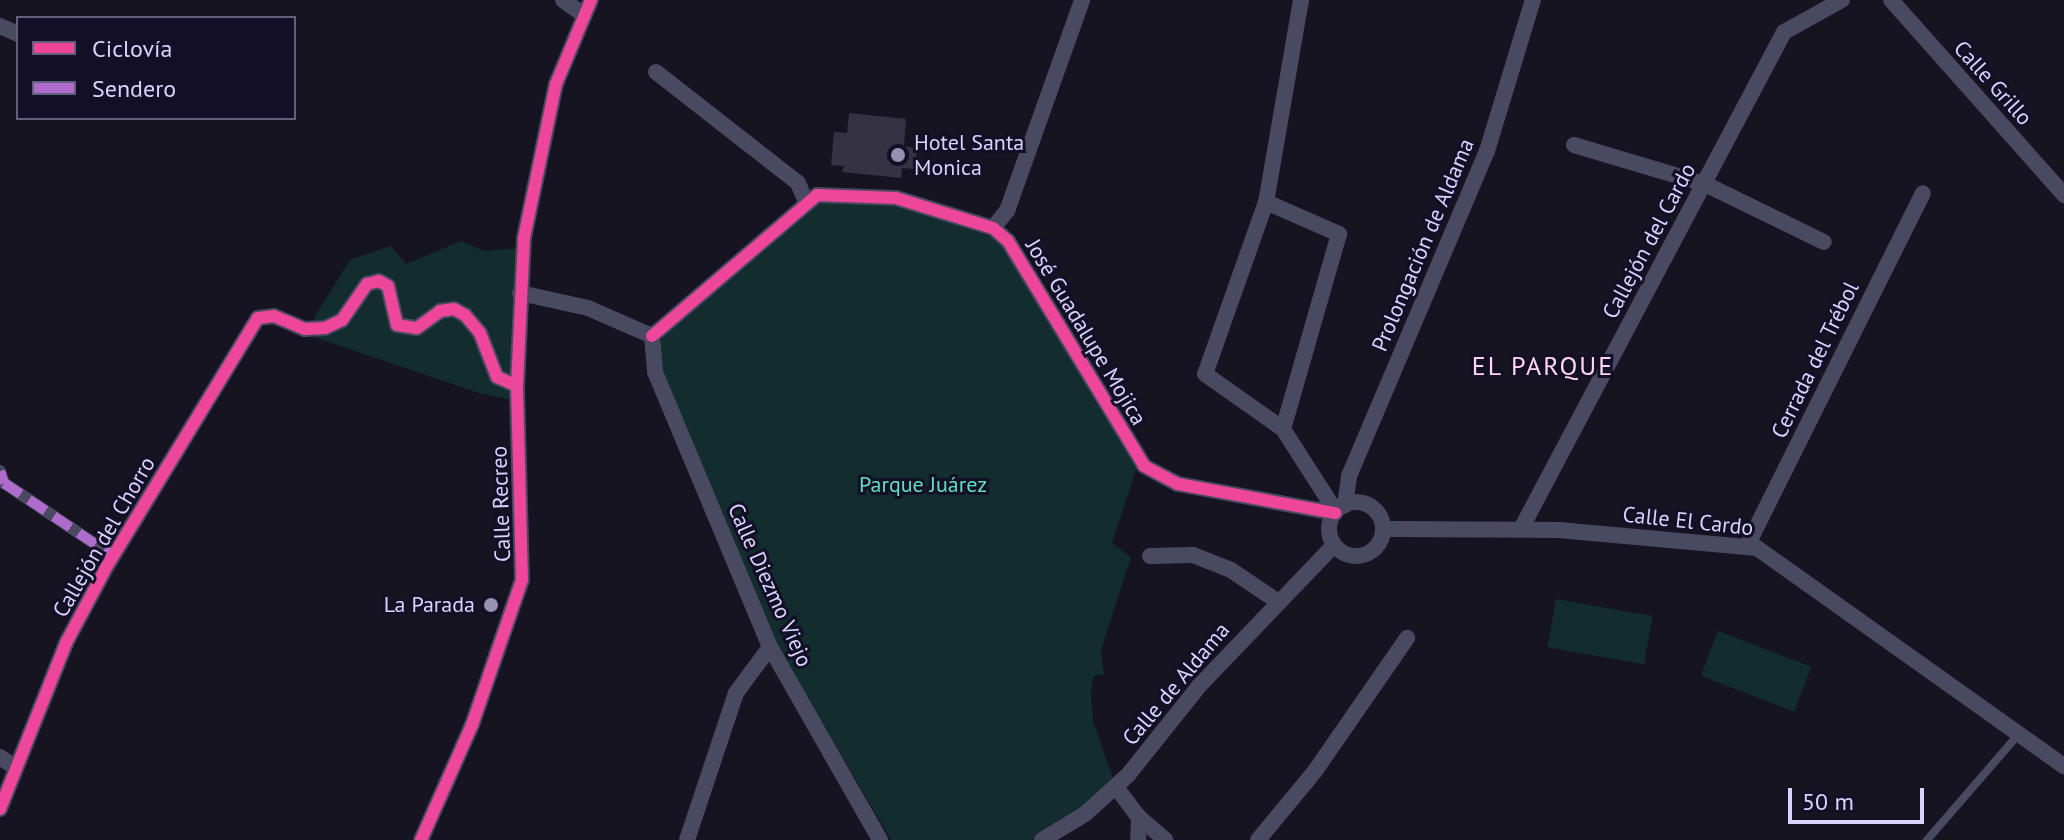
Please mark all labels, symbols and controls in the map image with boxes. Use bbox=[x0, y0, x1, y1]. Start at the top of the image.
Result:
legend bbox=[16, 16, 296, 120]
text: Ciclovía bbox=[92, 33, 172, 64]
street label: Calle Grillo bbox=[1948, 35, 2038, 131]
text: Sendero bbox=[92, 73, 176, 104]
place label: Hotel Santa Monica bbox=[914, 129, 1024, 180]
street label: Prolongación de Aldama bbox=[1366, 134, 1480, 356]
marker: Hotel Santa Monica bbox=[889, 146, 907, 164]
street label: Callejón del Cardo bbox=[1597, 159, 1701, 323]
street label: José Guadalupe Mojica bbox=[1020, 234, 1152, 430]
street label: Cerrada del Trébol bbox=[1766, 277, 1864, 443]
district label: EL PARQUE bbox=[1471, 350, 1615, 382]
street label: Calle Recreo bbox=[486, 446, 516, 562]
street label: Callejón del Chorro bbox=[47, 452, 161, 622]
park label: Parque Juárez bbox=[859, 472, 987, 498]
street label: Calle Diezmo Viejo bbox=[722, 499, 818, 671]
street label: Calle El Cardo bbox=[1621, 501, 1755, 541]
place label: La Parada bbox=[384, 592, 475, 618]
marker: La Parada bbox=[482, 596, 500, 614]
street label: Calle de Aldama bbox=[1117, 617, 1235, 751]
scale bar bbox=[1792, 772, 1928, 822]
text: 50 m bbox=[1802, 786, 1854, 817]

